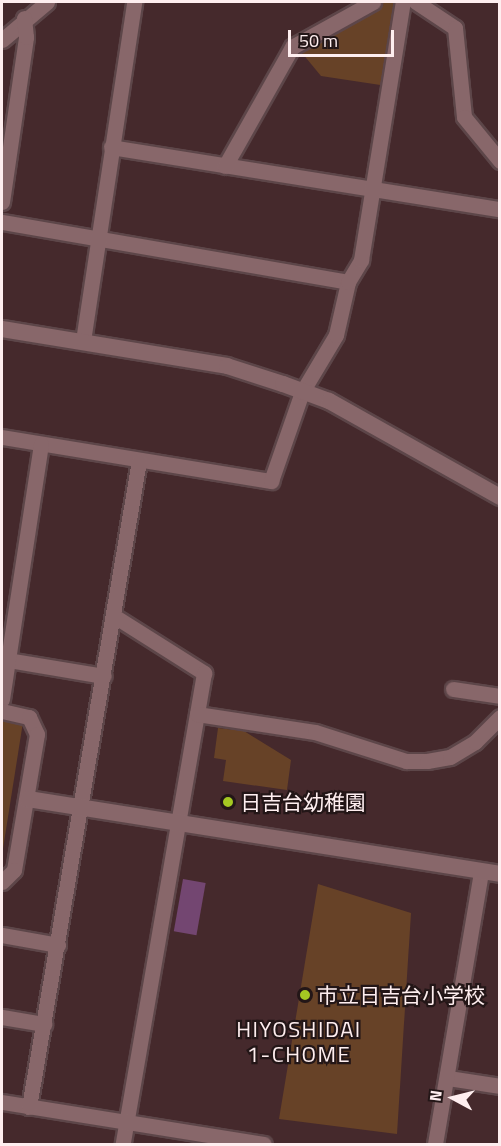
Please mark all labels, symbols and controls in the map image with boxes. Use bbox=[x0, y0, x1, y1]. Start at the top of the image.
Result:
scale bar bbox=[291, 18, 398, 56]
text: 50 m bbox=[299, 27, 338, 54]
place label: 日吉台幼稚園 bbox=[240, 789, 366, 815]
marker: 日吉台幼稚園 bbox=[221, 795, 235, 809]
place label: 市立日吉台小学校 bbox=[317, 982, 485, 1008]
marker: 市立日吉台小学校 bbox=[298, 988, 312, 1002]
district label: HIYOSHIDAI 1-CHOME bbox=[236, 1016, 362, 1068]
north arrow bbox=[423, 1068, 483, 1128]
text: N bbox=[423, 1089, 448, 1103]

